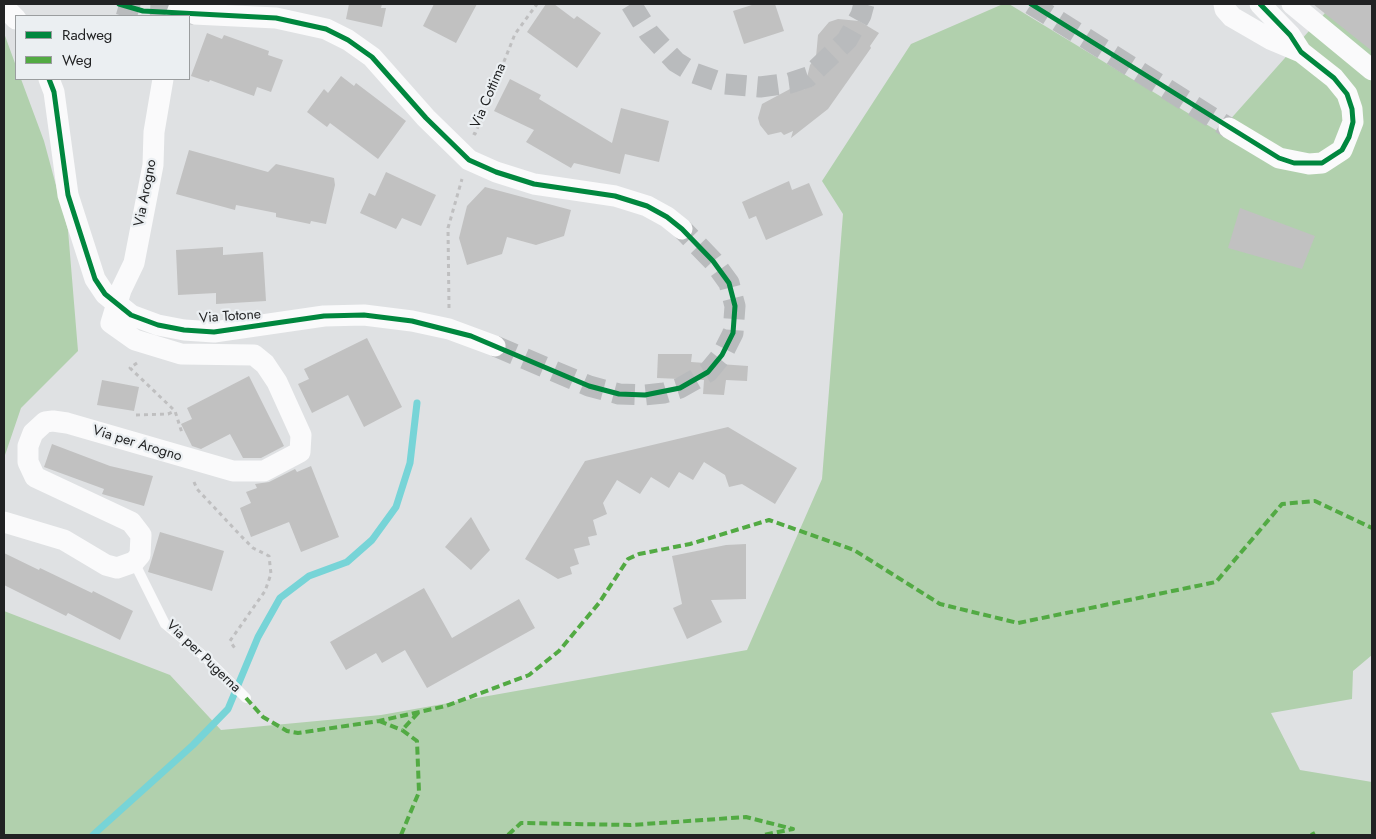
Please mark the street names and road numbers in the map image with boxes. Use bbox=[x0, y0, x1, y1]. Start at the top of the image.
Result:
street label: Via Cottima bbox=[468, 61, 510, 131]
street label: Via Arogno bbox=[131, 158, 161, 228]
street label: Via Totone bbox=[198, 306, 262, 328]
street label: Via per Arogno bbox=[90, 422, 184, 466]
street label: Via per Pugerna bbox=[162, 617, 244, 697]

